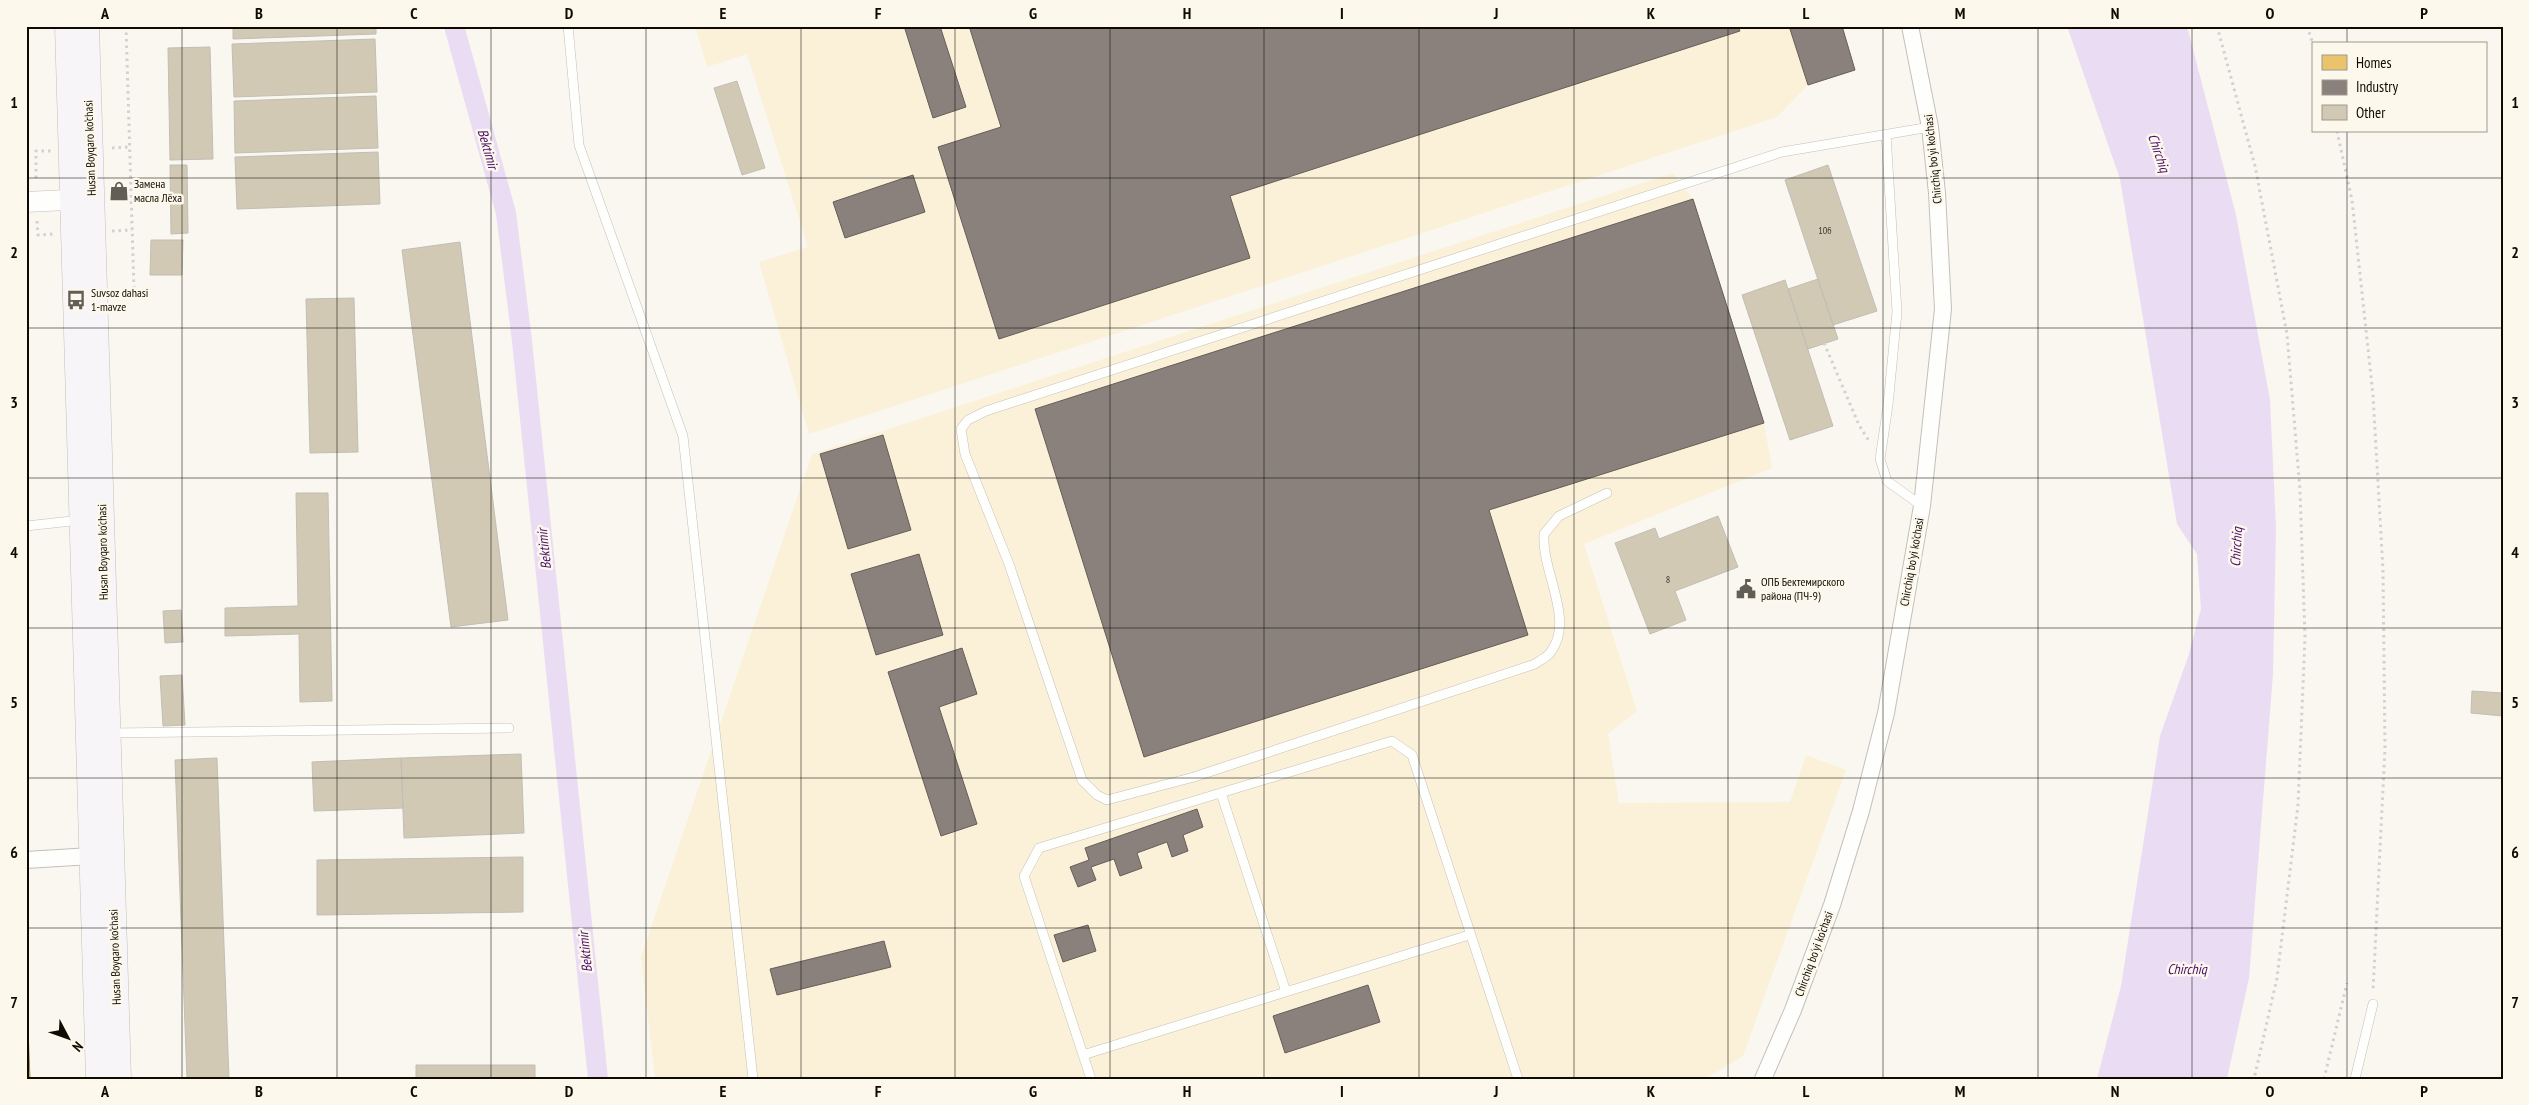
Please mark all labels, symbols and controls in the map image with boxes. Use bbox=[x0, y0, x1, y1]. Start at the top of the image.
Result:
text: A bbox=[100, 3, 110, 23]
text: B bbox=[255, 3, 263, 23]
text: C bbox=[410, 3, 418, 23]
text: D bbox=[565, 3, 574, 23]
text: E bbox=[720, 3, 727, 23]
text: F bbox=[875, 3, 882, 23]
text: G bbox=[1029, 3, 1037, 23]
text: H bbox=[1183, 3, 1191, 23]
text: I bbox=[1340, 3, 1344, 23]
text: J bbox=[1493, 3, 1498, 23]
text: K bbox=[1647, 3, 1656, 23]
text: L bbox=[1803, 3, 1810, 23]
text: M bbox=[1955, 3, 1965, 23]
text: N bbox=[2111, 3, 2119, 23]
text: O bbox=[2266, 3, 2275, 23]
text: P bbox=[2420, 3, 2428, 23]
legend bbox=[2312, 42, 2486, 132]
text: Homes bbox=[2356, 53, 2392, 72]
text: Industry bbox=[2356, 77, 2398, 96]
text: 1 bbox=[10, 92, 18, 112]
text: 1 bbox=[2511, 92, 2519, 112]
street label: Husan Boyqaro ko'chasi bbox=[80, 100, 99, 196]
text: Other bbox=[2356, 103, 2386, 122]
street label: Chirchiq bo'yi ko'chasi bbox=[1920, 114, 1945, 204]
water label: Bektimir bbox=[474, 127, 503, 173]
water label: Chirchiq bbox=[2144, 131, 2174, 176]
place label: Замена масла Лёха bbox=[134, 176, 182, 205]
shop icon: Замена масла Лёха bbox=[108, 180, 130, 202]
house number: 10б bbox=[1818, 224, 1832, 237]
text: 2 bbox=[10, 242, 18, 262]
text: 2 bbox=[2511, 242, 2519, 262]
place label: Suvsoz dahasi 1-mavze bbox=[91, 285, 148, 314]
bus stop icon: Suvsoz dahasi 1-mavze bbox=[65, 289, 87, 311]
text: 3 bbox=[10, 392, 18, 412]
text: 3 bbox=[2511, 392, 2519, 412]
street label: Husan Boyqaro ko'chasi bbox=[94, 504, 111, 600]
street label: Chirchiq bo'yi ko'chasi bbox=[1896, 516, 1927, 607]
water label: Bektimir bbox=[533, 526, 555, 570]
water label: Chirchiq bbox=[2226, 526, 2246, 567]
text: 4 bbox=[10, 542, 18, 562]
text: 4 bbox=[2511, 542, 2519, 562]
house number: 8 bbox=[1666, 573, 1670, 586]
place label: ОПБ Бектемирского района (ПЧ-9) bbox=[1761, 574, 1845, 603]
public building icon: ОПБ Бектемирского района (ПЧ-9) bbox=[1735, 578, 1757, 600]
text: 5 bbox=[10, 692, 18, 712]
text: 5 bbox=[2511, 692, 2519, 712]
text: 6 bbox=[10, 842, 18, 862]
text: 6 bbox=[2511, 842, 2519, 862]
street label: Husan Boyqaro ko'chasi bbox=[105, 909, 124, 1005]
street label: Chirchiq bo'yi ko'chasi bbox=[1791, 909, 1836, 998]
water label: Bektimir bbox=[574, 929, 596, 973]
water label: Chirchiq bbox=[2167, 960, 2208, 978]
text: 7 bbox=[10, 992, 18, 1012]
text: 7 bbox=[2511, 992, 2519, 1012]
north arrow bbox=[42, 1012, 92, 1062]
text: N bbox=[69, 1038, 87, 1055]
text: A bbox=[100, 1081, 110, 1101]
text: B bbox=[255, 1081, 263, 1101]
text: C bbox=[410, 1081, 418, 1101]
text: D bbox=[565, 1081, 574, 1101]
text: E bbox=[720, 1081, 727, 1101]
text: F bbox=[875, 1081, 882, 1101]
text: G bbox=[1029, 1081, 1037, 1101]
text: H bbox=[1183, 1081, 1191, 1101]
text: I bbox=[1340, 1081, 1344, 1101]
text: J bbox=[1493, 1081, 1498, 1101]
text: K bbox=[1647, 1081, 1656, 1101]
text: L bbox=[1803, 1081, 1810, 1101]
text: M bbox=[1955, 1081, 1965, 1101]
text: N bbox=[2111, 1081, 2119, 1101]
text: O bbox=[2266, 1081, 2275, 1101]
text: P bbox=[2420, 1081, 2428, 1101]

